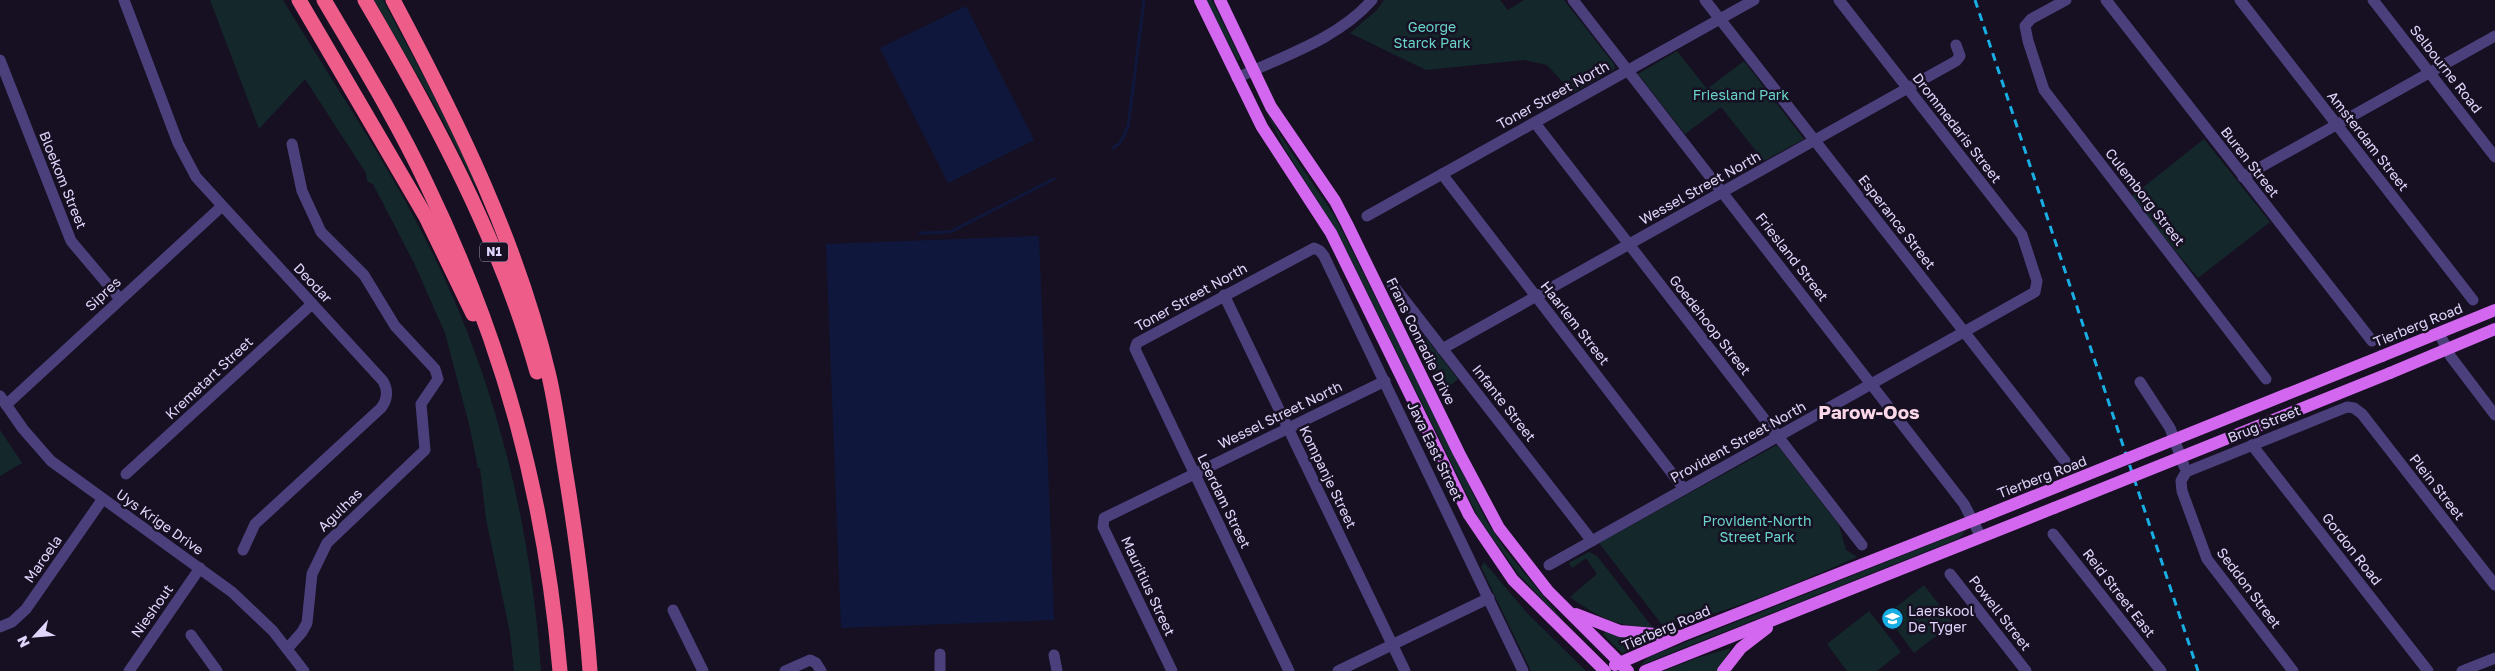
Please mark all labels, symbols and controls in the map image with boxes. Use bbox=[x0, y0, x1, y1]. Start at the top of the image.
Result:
park label: George Starck Park bbox=[1394, 18, 1471, 51]
street label: Selbourne Road bbox=[2407, 21, 2486, 116]
street label: Toner Street North bbox=[1494, 57, 1612, 132]
street label: Drommedaris Street bbox=[1909, 69, 2006, 186]
park label: Friesland Park bbox=[1693, 86, 1789, 103]
street label: Amsterdam Street bbox=[2324, 87, 2413, 194]
street label: Buren Street bbox=[2218, 123, 2283, 200]
street label: Bloekom Street bbox=[36, 129, 91, 231]
street label: Culemborg Street bbox=[2102, 145, 2189, 249]
street label: Wessel Street North bbox=[1636, 147, 1763, 228]
street label: Esperance Street bbox=[1855, 171, 1940, 272]
street label: Friesland Street bbox=[1753, 209, 1832, 304]
road number: N1 bbox=[480, 242, 508, 262]
street label: Deodar bbox=[291, 259, 336, 307]
street label: Toner Street North bbox=[1132, 259, 1250, 334]
street label: Goedehoop Street bbox=[1666, 271, 1755, 378]
street label: Sipres bbox=[81, 273, 124, 314]
street label: Frans Conradie Drive bbox=[1383, 274, 1460, 407]
street label: Haarlem Street bbox=[1537, 277, 1613, 368]
street label: Tierberg Road bbox=[2371, 299, 2465, 350]
street label: Kremetart Street bbox=[161, 333, 256, 423]
street label: Infante Street bbox=[1469, 361, 1540, 445]
street label: Wessel Street North bbox=[1215, 377, 1345, 452]
street label: Provident Street North bbox=[1667, 397, 1809, 486]
street label: Java East Street bbox=[1404, 398, 1467, 503]
district label: Parow-Oos bbox=[1818, 400, 1920, 423]
street label: Brug Street bbox=[2225, 401, 2303, 446]
street label: Kompanje Street bbox=[1296, 423, 1361, 531]
street label: Plein Street bbox=[2406, 450, 2468, 523]
street label: Leerdam Street bbox=[1194, 451, 1255, 551]
street label: Tierberg Road bbox=[1995, 452, 2089, 501]
street label: Uys Krige Drive bbox=[113, 485, 207, 558]
street label: Agulhas bbox=[314, 485, 365, 535]
street label: Gordon Road bbox=[2319, 509, 2386, 588]
park label: Provident-North Street Park bbox=[1702, 512, 1812, 545]
street label: Maroela bbox=[20, 532, 65, 586]
street label: Mauritius Street bbox=[1118, 533, 1179, 638]
street label: Seddon Street bbox=[2214, 544, 2285, 631]
street label: Reid Street East bbox=[2080, 545, 2159, 640]
street label: Powell Street bbox=[1966, 572, 2035, 654]
street label: Nieshout bbox=[127, 581, 176, 641]
street label: Tierberg Road bbox=[1619, 601, 1713, 654]
place label: Laerskool De Tyger bbox=[1908, 602, 1974, 635]
school or university icon: Laerskool De Tyger bbox=[1880, 607, 1904, 631]
north arrow bbox=[10, 611, 60, 661]
text: N bbox=[13, 633, 33, 650]

